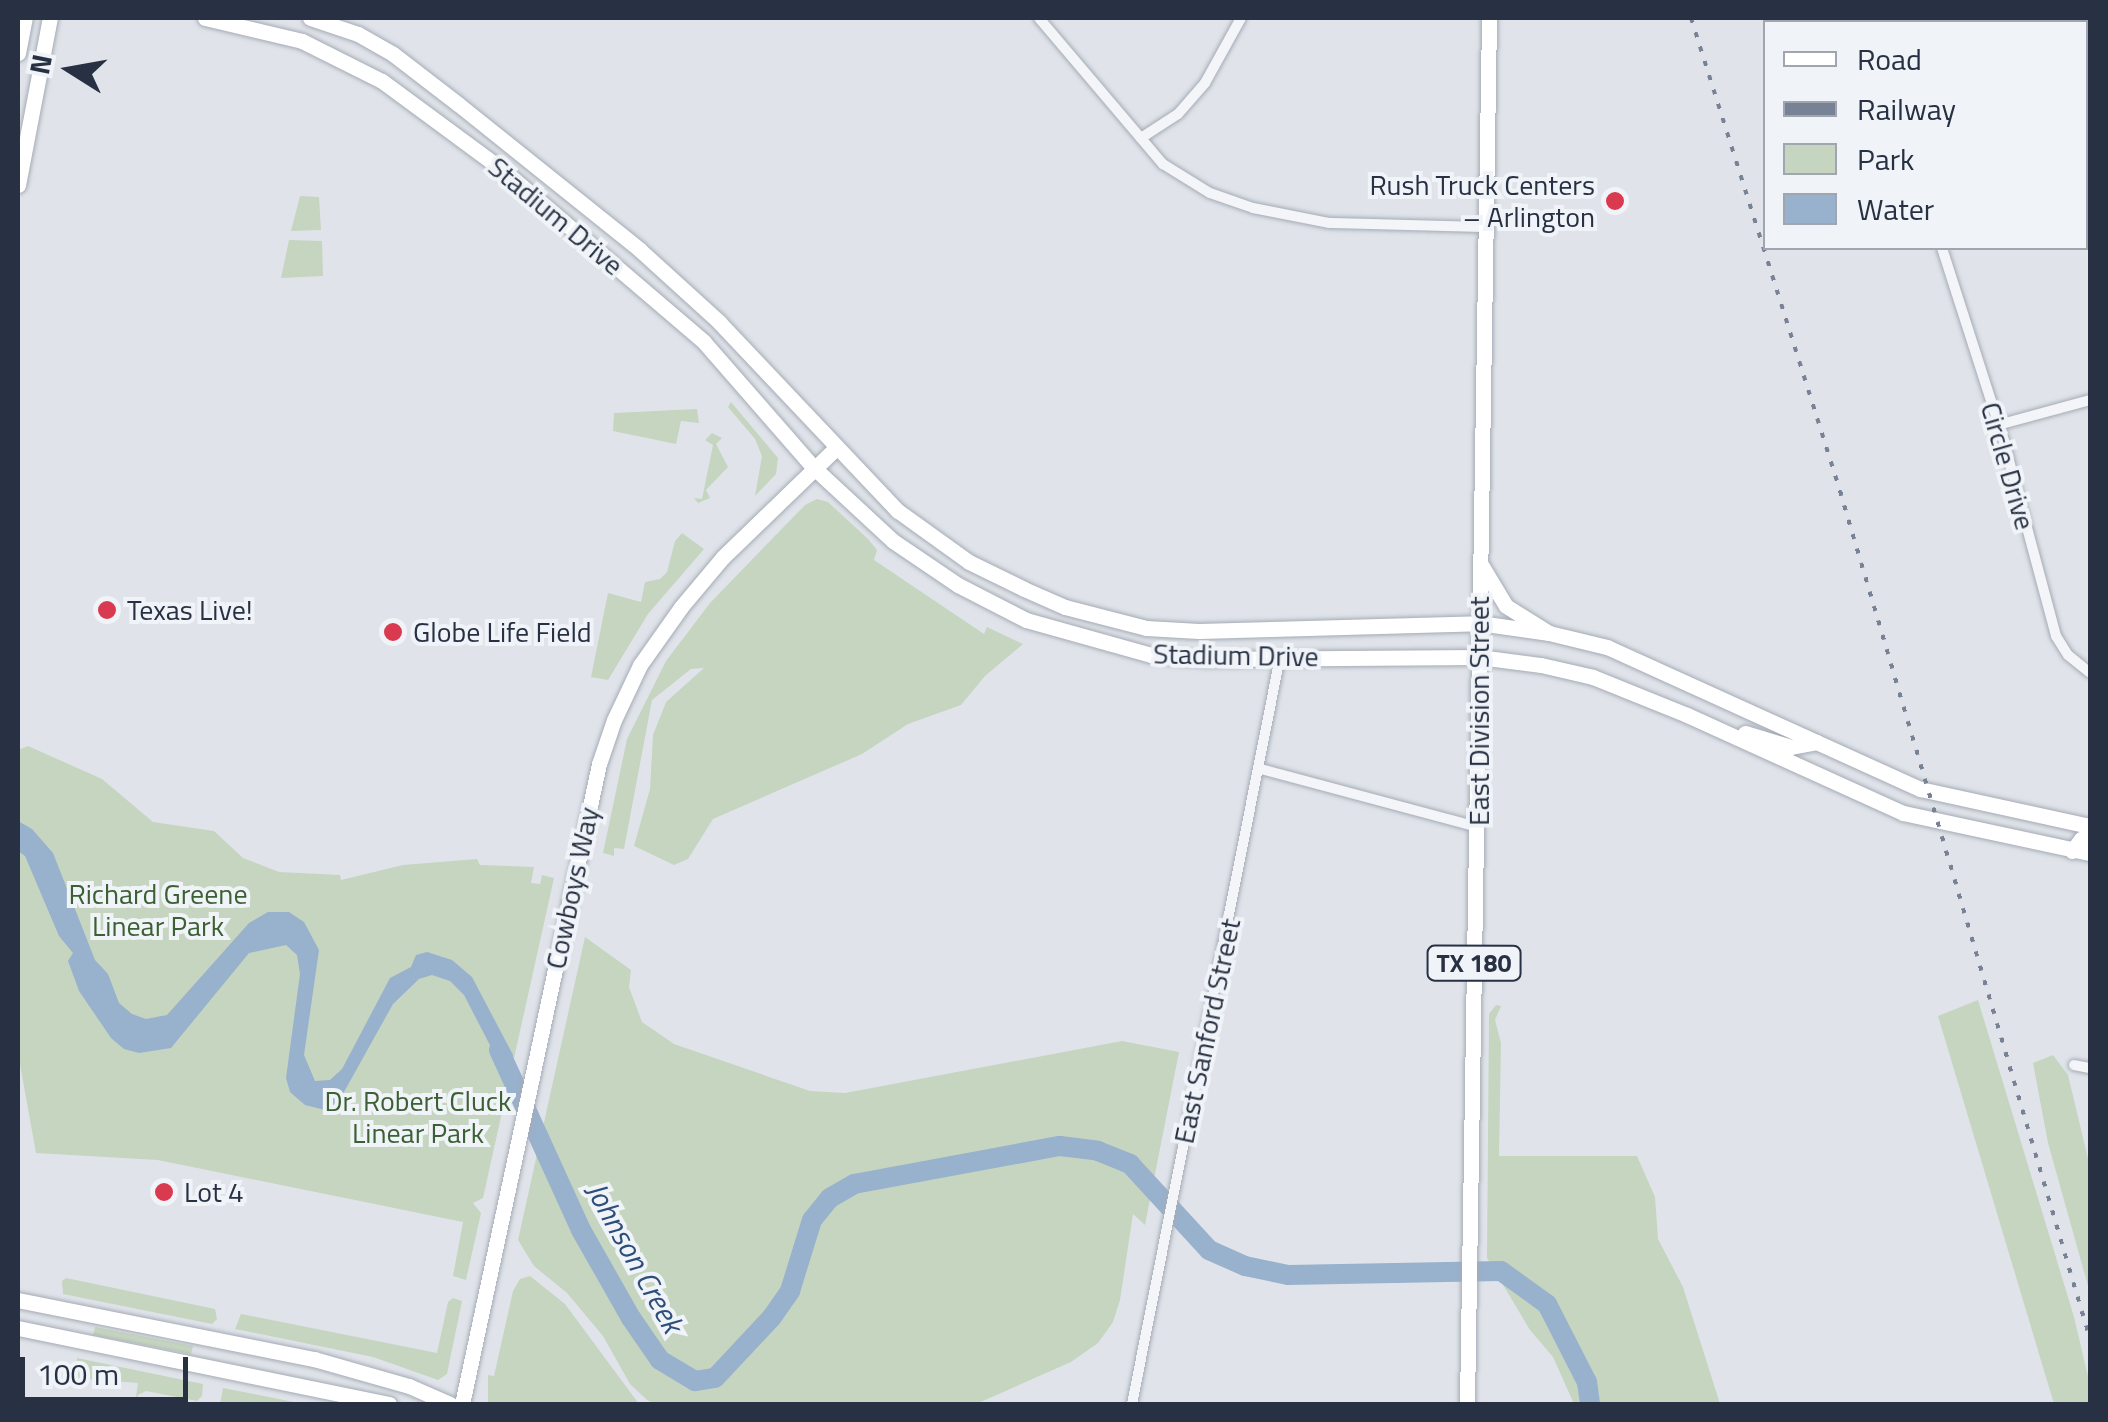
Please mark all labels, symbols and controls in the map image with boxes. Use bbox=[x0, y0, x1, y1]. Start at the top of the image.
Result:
north arrow bbox=[20, 20, 120, 120]
legend bbox=[1763, 20, 2088, 250]
text: Road bbox=[1857, 36, 1922, 82]
text: N bbox=[17, 51, 63, 78]
text: Railway bbox=[1857, 86, 1956, 132]
text: Park bbox=[1857, 136, 1914, 182]
street label: Stadium Drive bbox=[482, 150, 630, 282]
place label: Rush Truck Centers – Arlington bbox=[1369, 168, 1595, 234]
text: Water bbox=[1857, 186, 1934, 232]
marker: Rush Truck Centers – Arlington bbox=[1604, 190, 1626, 212]
street label: Circle Drive bbox=[1974, 398, 2042, 534]
place label: Texas Live! bbox=[127, 593, 253, 627]
street label: East Division Street bbox=[1462, 596, 1496, 826]
marker: Texas Live! bbox=[96, 599, 118, 621]
place label: Globe Life Field bbox=[413, 615, 592, 649]
marker: Globe Life Field bbox=[382, 621, 404, 643]
street label: Stadium Drive bbox=[1153, 637, 1319, 673]
street label: Cowboys Way bbox=[538, 804, 606, 972]
park label: Richard Greene Linear Park bbox=[68, 877, 248, 943]
street label: East Sanford Street bbox=[1167, 915, 1247, 1147]
road number: TX 180 bbox=[1426, 943, 1522, 983]
park label: Dr. Robert Cluck Linear Park bbox=[325, 1084, 511, 1150]
place label: Lot 4 bbox=[184, 1175, 244, 1209]
water label: Johnson Creek bbox=[579, 1175, 691, 1339]
marker: Lot 4 bbox=[153, 1181, 175, 1203]
scale bar bbox=[25, 1337, 192, 1399]
text: 100 m bbox=[37, 1351, 119, 1397]

